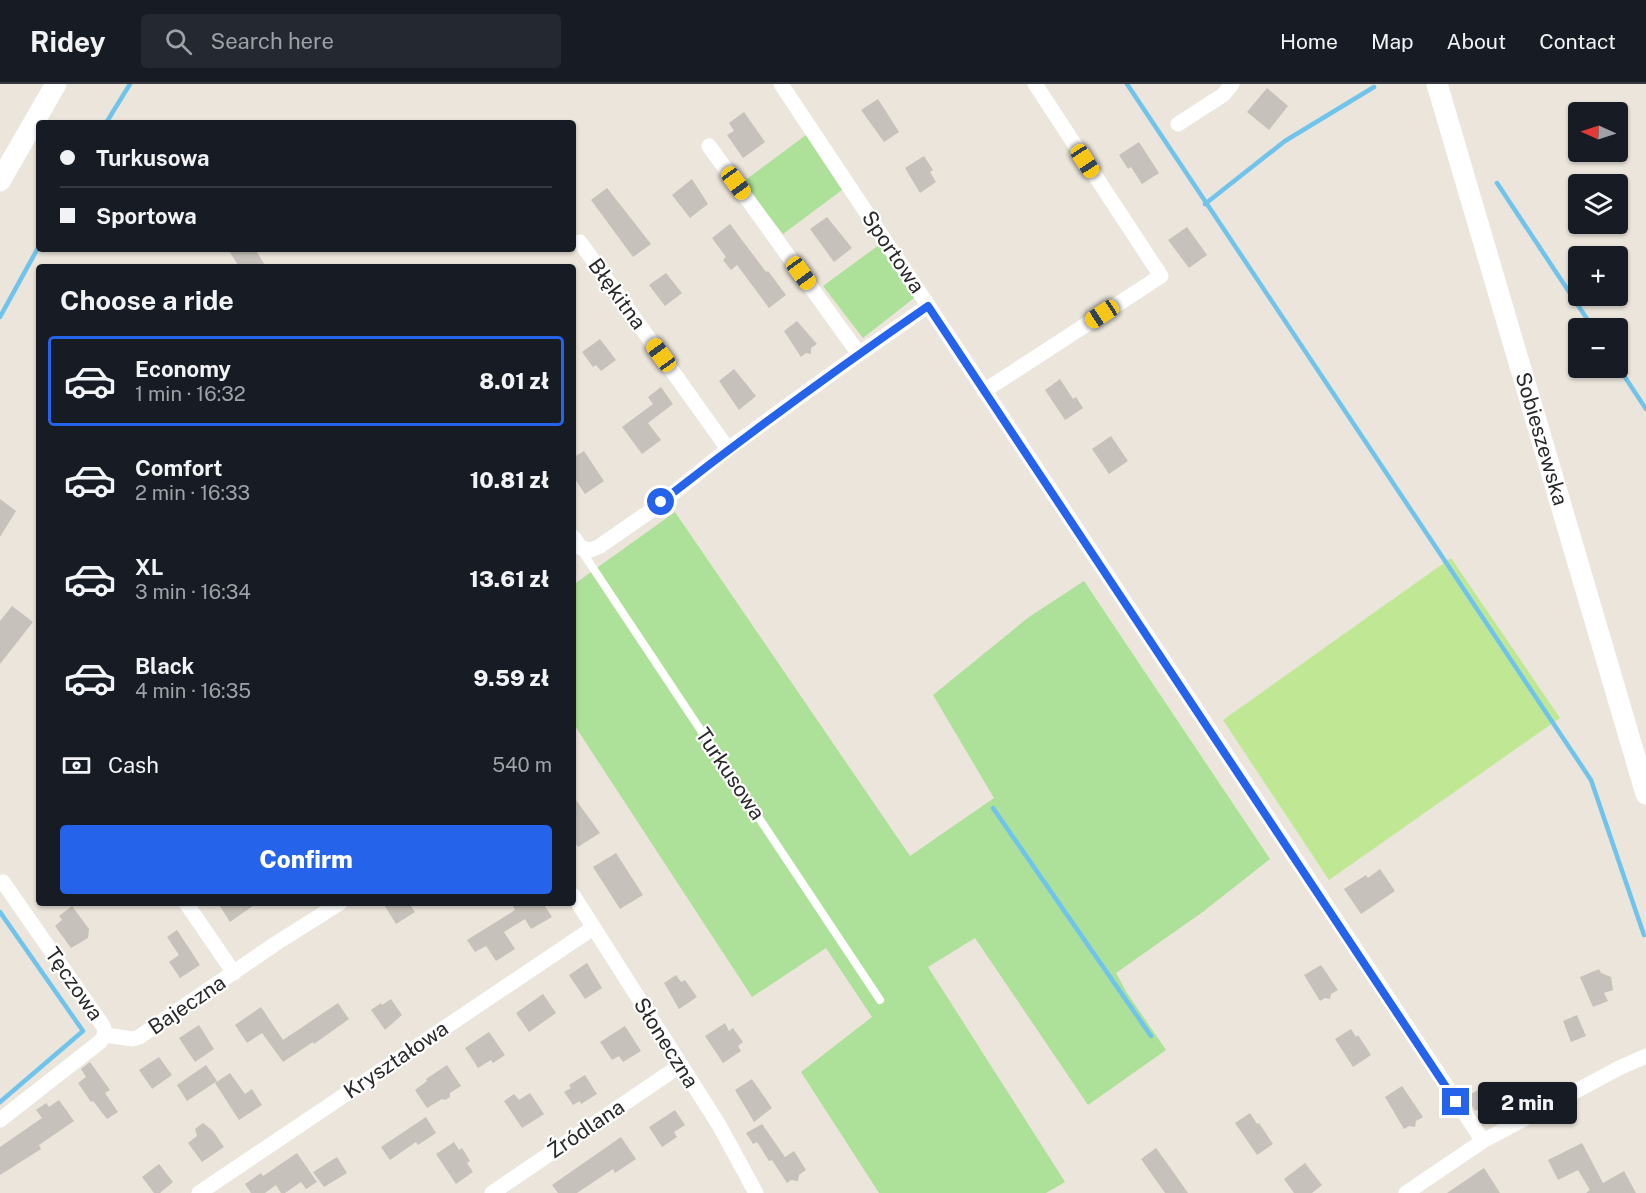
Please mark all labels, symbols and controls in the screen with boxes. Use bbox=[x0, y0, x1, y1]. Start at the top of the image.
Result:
search box bbox=[141, 14, 561, 68]
text: Ridey bbox=[30, 25, 105, 58]
icon: search bbox=[162, 25, 195, 58]
text: Search here bbox=[210, 28, 334, 54]
text: Home bbox=[1280, 29, 1338, 54]
text: Map bbox=[1371, 29, 1414, 54]
text: About bbox=[1447, 29, 1506, 54]
text: Contact bbox=[1539, 29, 1616, 54]
north arrow bbox=[1568, 102, 1628, 162]
map controls bbox=[1568, 102, 1628, 378]
car bbox=[1068, 141, 1102, 181]
text: Turkusowa bbox=[96, 145, 209, 171]
car bbox=[718, 163, 754, 203]
button: layers bbox=[1568, 174, 1628, 234]
text: Sportowa bbox=[96, 203, 197, 229]
street label: Sportowa bbox=[857, 206, 930, 298]
button: + bbox=[1568, 246, 1628, 306]
street label: Błękitna bbox=[583, 253, 652, 334]
car bbox=[783, 253, 819, 293]
text: Choose a ride bbox=[60, 284, 234, 316]
car bbox=[1082, 297, 1122, 331]
button: − bbox=[1568, 318, 1628, 378]
car bbox=[643, 335, 679, 375]
icon: car bbox=[63, 354, 117, 408]
text: Economy bbox=[135, 356, 231, 382]
text: 8.01 zł bbox=[479, 368, 549, 394]
street label: Sobieszewska bbox=[1511, 369, 1573, 508]
text: 1 min · 16:32 bbox=[135, 382, 246, 406]
icon: car bbox=[63, 453, 117, 507]
text: Comfort bbox=[135, 455, 222, 481]
text: 10.81 zł bbox=[470, 467, 549, 493]
text: 2 min · 16:33 bbox=[135, 481, 250, 505]
route start bbox=[647, 488, 674, 515]
icon: car bbox=[63, 552, 117, 606]
text: XL bbox=[135, 554, 163, 580]
text: 13.61 zł bbox=[469, 566, 549, 592]
text: 3 min · 16:34 bbox=[135, 580, 251, 604]
icon: car bbox=[63, 651, 117, 705]
text: Black bbox=[135, 653, 194, 679]
text: 9.59 zł bbox=[474, 665, 549, 691]
text: 4 min · 16:35 bbox=[135, 679, 251, 703]
street label: Turkusowa bbox=[691, 723, 770, 825]
icon: cash bbox=[60, 749, 93, 782]
text: Cash bbox=[108, 752, 159, 778]
text: 540 m bbox=[492, 753, 552, 777]
button: Confirm bbox=[60, 825, 552, 894]
street label: Tęczowa bbox=[40, 942, 109, 1025]
street label: Bajeczna bbox=[143, 970, 230, 1040]
street label: Słoneczna bbox=[629, 993, 704, 1093]
street label: Kryształowa bbox=[339, 1015, 453, 1104]
callout: 2 min bbox=[1477, 1081, 1576, 1123]
route end bbox=[1442, 1088, 1469, 1115]
text: 2 min bbox=[1501, 1091, 1554, 1115]
street label: Źródlana bbox=[543, 1094, 629, 1163]

